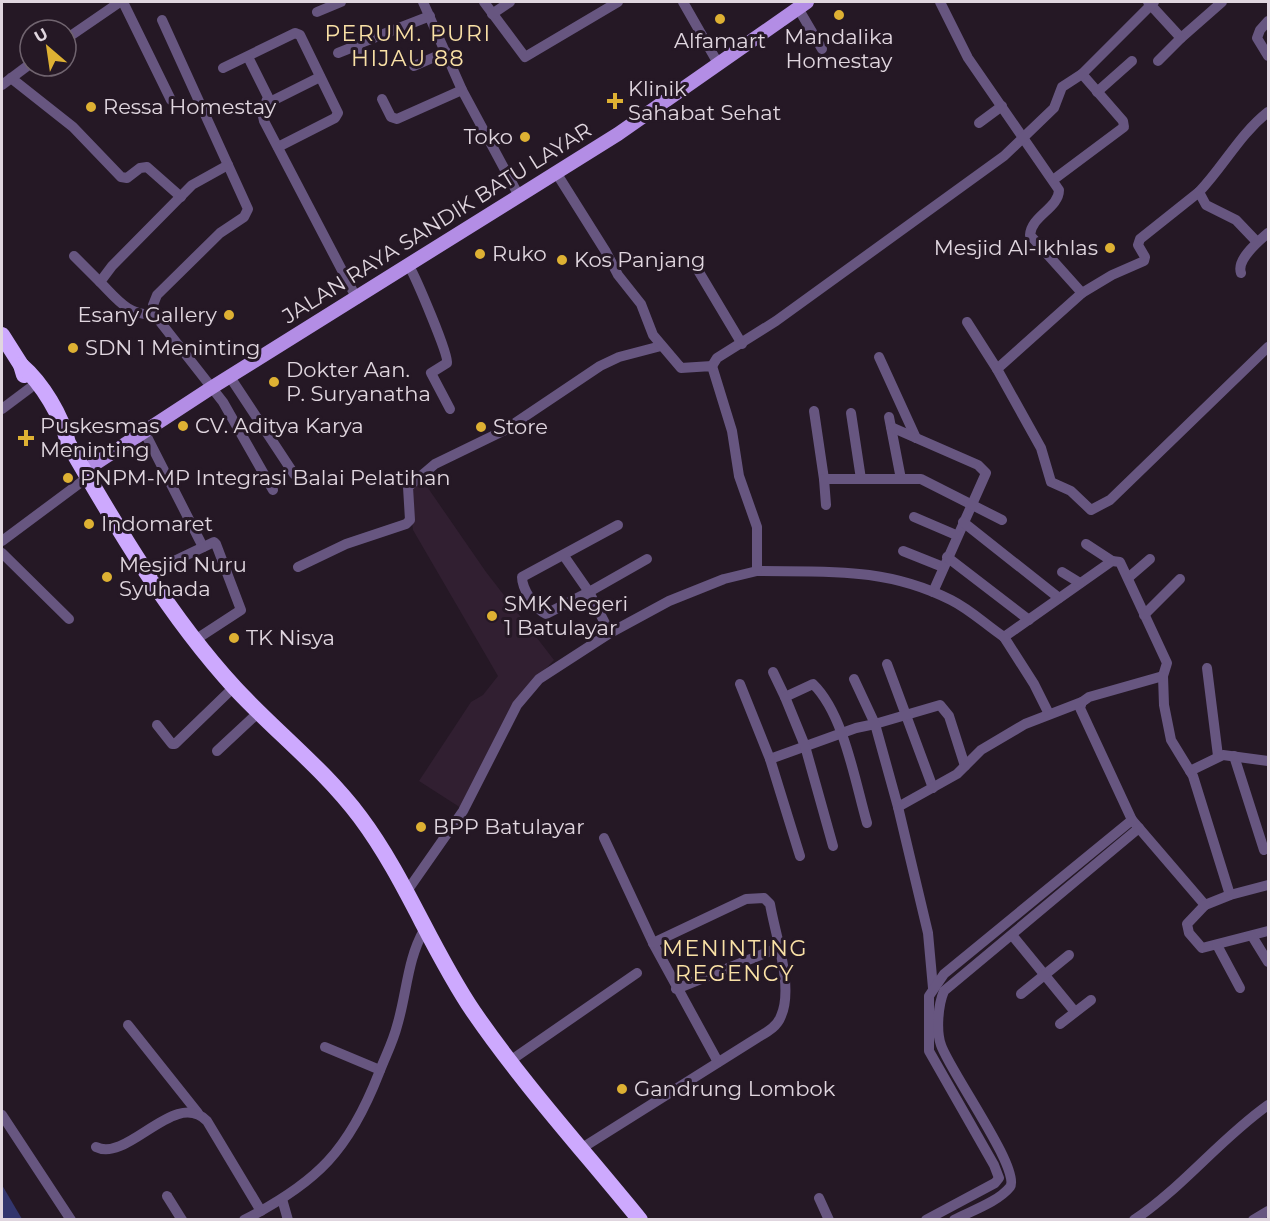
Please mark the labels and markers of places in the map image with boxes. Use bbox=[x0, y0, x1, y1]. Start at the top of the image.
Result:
marker: Mandalika Homestay bbox=[832, 8, 846, 22]
marker: Alfamart bbox=[713, 12, 727, 26]
place label: Mandalika Homestay bbox=[784, 24, 894, 73]
place label: Alfamart bbox=[674, 28, 766, 53]
place label: Klinik Sahabat Sehat bbox=[628, 76, 781, 125]
marker: Klinik Sahabat Sehat bbox=[606, 92, 624, 110]
place label: Ressa Homestay bbox=[103, 94, 277, 119]
marker: Ressa Homestay bbox=[84, 100, 98, 114]
place label: Toko bbox=[464, 124, 513, 149]
marker: Toko bbox=[518, 130, 532, 144]
place label: Mesjid Al-Ikhlas bbox=[934, 235, 1098, 260]
place label: Ruko bbox=[492, 241, 547, 266]
marker: Mesjid Al-Ikhlas bbox=[1103, 241, 1117, 255]
marker: Ruko bbox=[473, 247, 487, 261]
place label: Kos Panjang bbox=[574, 247, 705, 272]
marker: Kos Panjang bbox=[555, 253, 569, 267]
place label: Esany Gallery bbox=[78, 302, 218, 327]
marker: Esany Gallery bbox=[222, 308, 236, 322]
place label: SDN 1 Meninting bbox=[85, 335, 260, 360]
marker: SDN 1 Meninting bbox=[66, 341, 80, 355]
place label: Dokter Aan. P. Suryanatha bbox=[286, 357, 431, 406]
marker: Dokter Aan. P. Suryanatha bbox=[267, 375, 281, 389]
place label: Puskesmas Meninting bbox=[40, 413, 159, 462]
place label: CV. Aditya Karya bbox=[195, 413, 364, 438]
place label: Store bbox=[493, 414, 548, 439]
marker: CV. Aditya Karya bbox=[176, 419, 190, 433]
marker: Store bbox=[474, 420, 488, 434]
marker: Puskesmas Meninting bbox=[17, 429, 35, 447]
place label: PNPM-MP Integrasi Balai Pelatihan bbox=[80, 465, 451, 490]
marker: PNPM-MP Integrasi Balai Pelatihan bbox=[61, 471, 75, 485]
place label: Indomaret bbox=[101, 511, 213, 536]
marker: Indomaret bbox=[82, 517, 96, 531]
place label: Mesjid Nuru Syuhada bbox=[119, 552, 247, 601]
marker: Mesjid Nuru Syuhada bbox=[100, 570, 114, 584]
place label: SMK Negeri 1 Batulayar bbox=[504, 591, 628, 640]
marker: SMK Negeri 1 Batulayar bbox=[485, 609, 499, 623]
place label: TK Nisya bbox=[246, 625, 335, 650]
marker: TK Nisya bbox=[227, 631, 241, 645]
place label: BPP Batulayar bbox=[433, 814, 585, 839]
marker: BPP Batulayar bbox=[414, 820, 428, 834]
place label: Gandrung Lombok bbox=[634, 1076, 836, 1101]
marker: Gandrung Lombok bbox=[615, 1082, 629, 1096]

